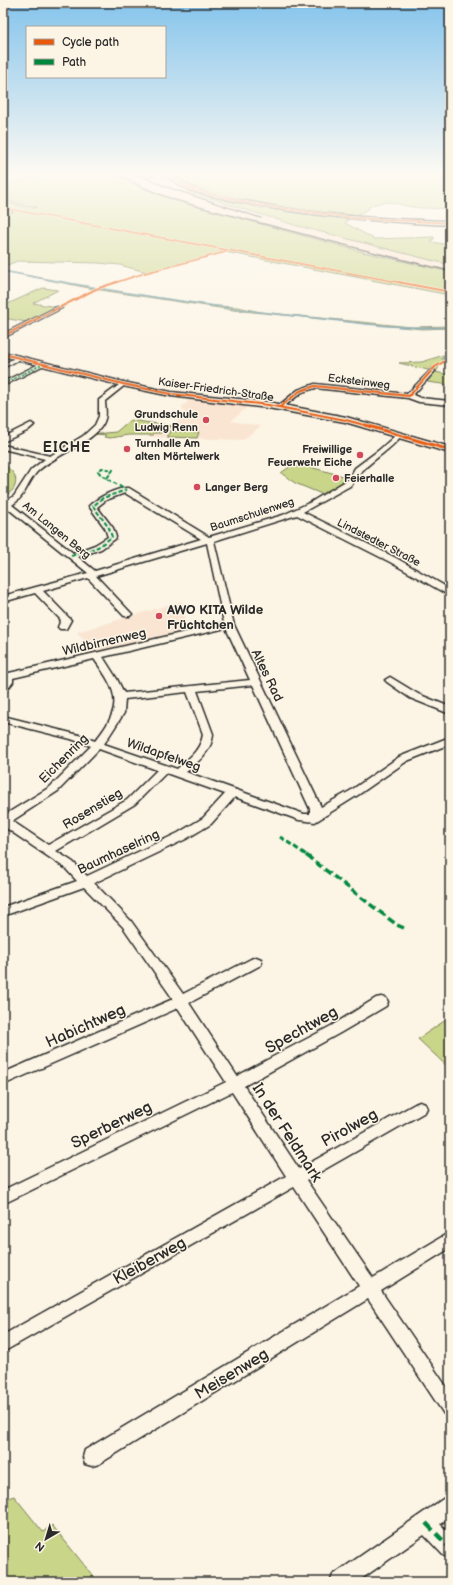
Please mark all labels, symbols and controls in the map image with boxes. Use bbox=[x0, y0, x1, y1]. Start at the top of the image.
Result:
legend bbox=[26, 26, 166, 78]
text: Cycle path bbox=[62, 35, 119, 50]
text: Path bbox=[62, 55, 87, 70]
street label: Ecksteinweg bbox=[327, 371, 391, 392]
street label: Kaiser-Friedrich-Straße bbox=[157, 375, 275, 404]
place label: Grundschule Ludwig Renn bbox=[134, 408, 198, 434]
marker: Grundschule Ludwig Renn bbox=[201, 415, 211, 425]
place label: Turnhalle Am alten Mörtelwerk bbox=[135, 437, 220, 463]
district label: EICHE bbox=[43, 439, 91, 456]
place label: Freiwillige Feuerwehr Eiche bbox=[267, 443, 352, 469]
marker: Turnhalle Am alten Mörtelwerk bbox=[122, 444, 132, 454]
marker: Freiwillige Feuerwehr Eiche bbox=[355, 450, 365, 460]
place label: Feierhalle bbox=[344, 472, 394, 485]
marker: Feierhalle bbox=[331, 473, 341, 483]
place label: Langer Berg bbox=[205, 481, 268, 494]
marker: Langer Berg bbox=[192, 482, 202, 492]
street label: Baumschulenweg bbox=[208, 495, 296, 534]
street label: Am Langen Berg bbox=[20, 499, 93, 562]
street label: Lindstedter Straße bbox=[335, 516, 423, 569]
place label: AWO KITA Wilde Früchtchen bbox=[166, 602, 264, 633]
marker: AWO KITA Wilde Früchtchen bbox=[154, 611, 164, 621]
street label: Wildbirnenweg bbox=[61, 625, 148, 659]
street label: Altes Rad bbox=[248, 647, 287, 704]
street label: Eichenring bbox=[36, 731, 92, 787]
street label: Wildapfelweg bbox=[124, 735, 203, 775]
street label: Rosenstieg bbox=[60, 785, 125, 833]
street label: Baumhaselring bbox=[75, 826, 162, 878]
street label: Habichtweg bbox=[43, 1000, 128, 1052]
street label: Spechtweg bbox=[262, 1003, 341, 1058]
street label: In der Feldmark bbox=[248, 1080, 326, 1186]
street label: Sperberweg bbox=[68, 1098, 155, 1153]
street label: Pirolweg bbox=[318, 1105, 381, 1151]
street label: Kleiberweg bbox=[110, 1233, 190, 1289]
street label: Meisenweg bbox=[191, 1345, 272, 1404]
north arrow bbox=[26, 1519, 66, 1559]
text: N bbox=[33, 1539, 47, 1554]

